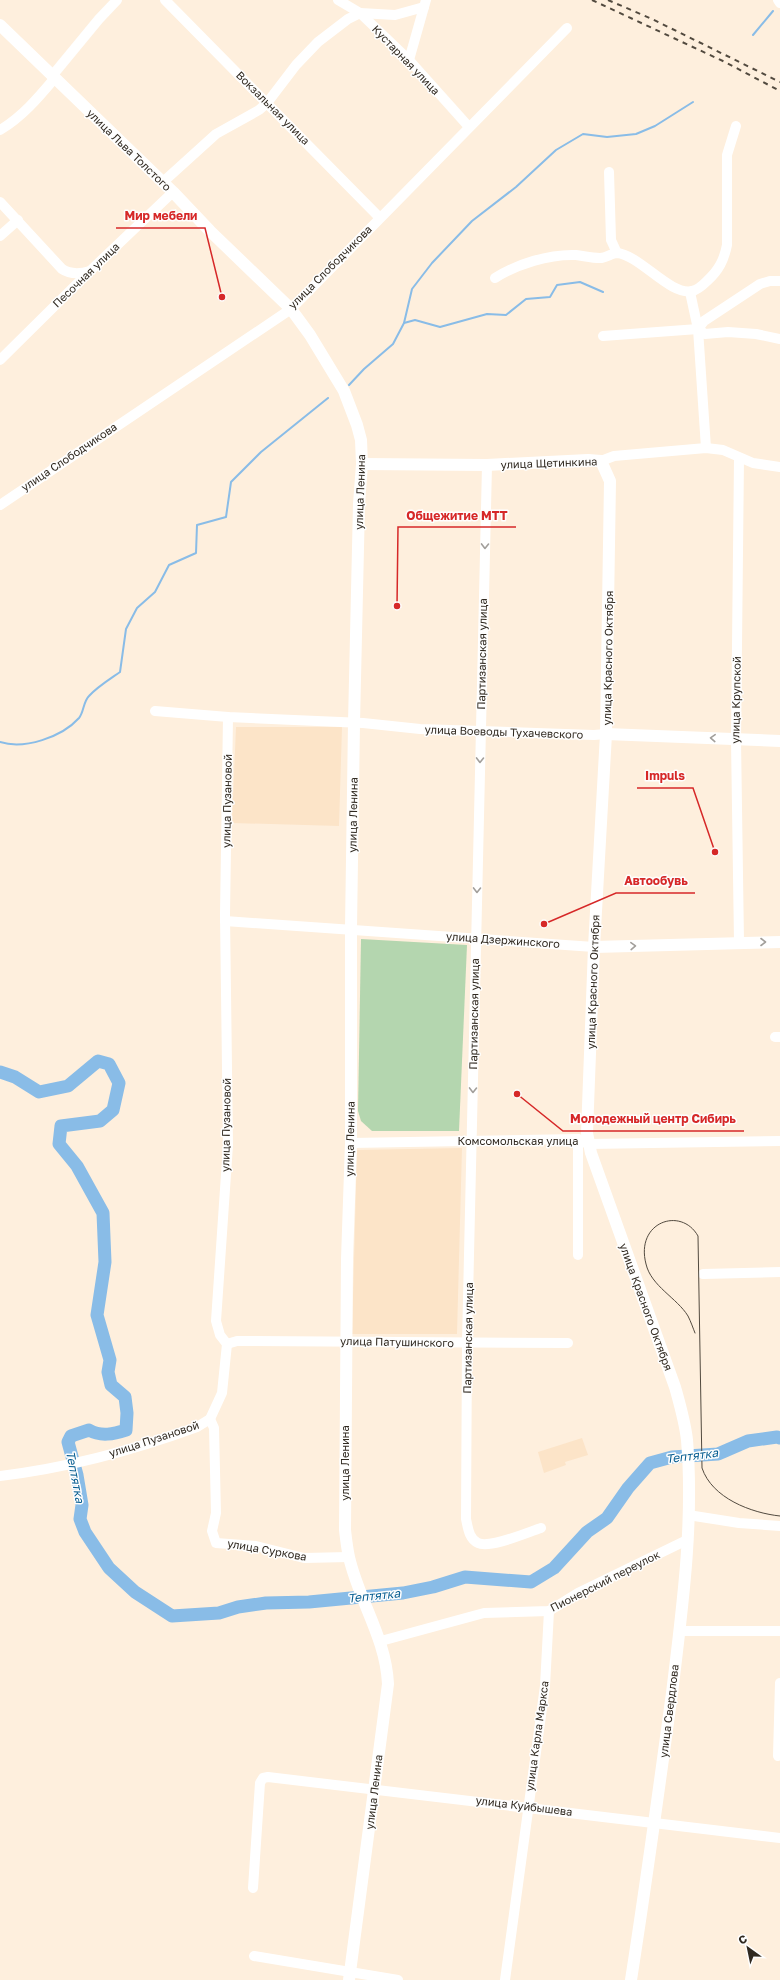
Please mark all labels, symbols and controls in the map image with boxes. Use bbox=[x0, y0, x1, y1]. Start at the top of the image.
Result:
street label: Кустарная улица bbox=[370, 22, 443, 97]
street label: Вокзальная улица bbox=[234, 68, 313, 147]
street label: улица Льва Толстого bbox=[85, 106, 174, 193]
callout: Мир мебели bbox=[116, 204, 205, 228]
text: Мир мебели bbox=[125, 208, 197, 223]
street label: улица Слободчикова bbox=[285, 222, 374, 311]
street label: Песочная улица bbox=[50, 240, 122, 310]
street label: улица Слободчикова bbox=[18, 420, 119, 493]
street label: улица Ленина bbox=[352, 454, 367, 530]
street label: улица Щетинкина bbox=[500, 454, 598, 471]
callout: Общежитие МТТ bbox=[398, 503, 516, 527]
text: Общежитие МТТ bbox=[406, 508, 508, 523]
one-way arrow bbox=[481, 543, 489, 549]
street label: улица Красного Октября bbox=[600, 590, 615, 726]
street label: Партизанская улица bbox=[474, 598, 489, 710]
street label: улица Крупской bbox=[728, 656, 743, 744]
street label: улица Воеводы Тухачевского bbox=[424, 722, 584, 741]
one-way arrow bbox=[710, 734, 716, 743]
street label: улица Пузановой bbox=[219, 754, 234, 848]
one-way arrow bbox=[476, 757, 484, 763]
callout: Impuls bbox=[637, 764, 693, 788]
text: Impuls bbox=[645, 768, 685, 783]
street label: улица Ленина bbox=[345, 777, 360, 853]
callout: Автообувь bbox=[616, 869, 695, 893]
text: Автообувь bbox=[624, 873, 688, 888]
one-way arrow bbox=[473, 887, 481, 893]
street label: улица Красного Октября bbox=[584, 914, 601, 1050]
street label: улица Дзержинского bbox=[446, 929, 561, 950]
one-way arrow bbox=[760, 938, 766, 946]
one-way arrow bbox=[630, 941, 636, 950]
street label: Партизанская улица bbox=[466, 958, 481, 1070]
street label: улица Пузановой bbox=[218, 1078, 233, 1172]
one-way arrow bbox=[468, 1087, 477, 1093]
street label: улица Ленина bbox=[342, 1101, 357, 1177]
callout: Молодежный центр Сибирь bbox=[563, 1107, 744, 1131]
text: Молодежный центр Сибирь bbox=[570, 1111, 736, 1126]
street label: Комсомольская улица bbox=[458, 1134, 579, 1147]
street label: улица Красного Октября bbox=[617, 1241, 676, 1372]
street label: Партизанская улица bbox=[460, 1282, 475, 1394]
street label: улица Патушинского bbox=[340, 1334, 454, 1349]
street label: улица Пузановой bbox=[107, 1418, 201, 1459]
street label: улица Ленина bbox=[338, 1425, 351, 1501]
water label: Тептятка bbox=[665, 1445, 720, 1466]
water label: Тептятка bbox=[63, 1450, 88, 1505]
street label: улица Суркова bbox=[226, 1536, 308, 1563]
street label: Пионерский переулок bbox=[548, 1547, 662, 1614]
water label: Тептятка bbox=[347, 1585, 402, 1606]
street label: улица Свердлова bbox=[656, 1663, 681, 1758]
street label: улица Карла Маркса bbox=[522, 1680, 551, 1792]
street label: улица Ленина bbox=[362, 1754, 385, 1830]
street label: улица Куйбышева bbox=[475, 1793, 573, 1818]
north arrow bbox=[728, 1928, 768, 1968]
text: С bbox=[735, 1932, 749, 1947]

